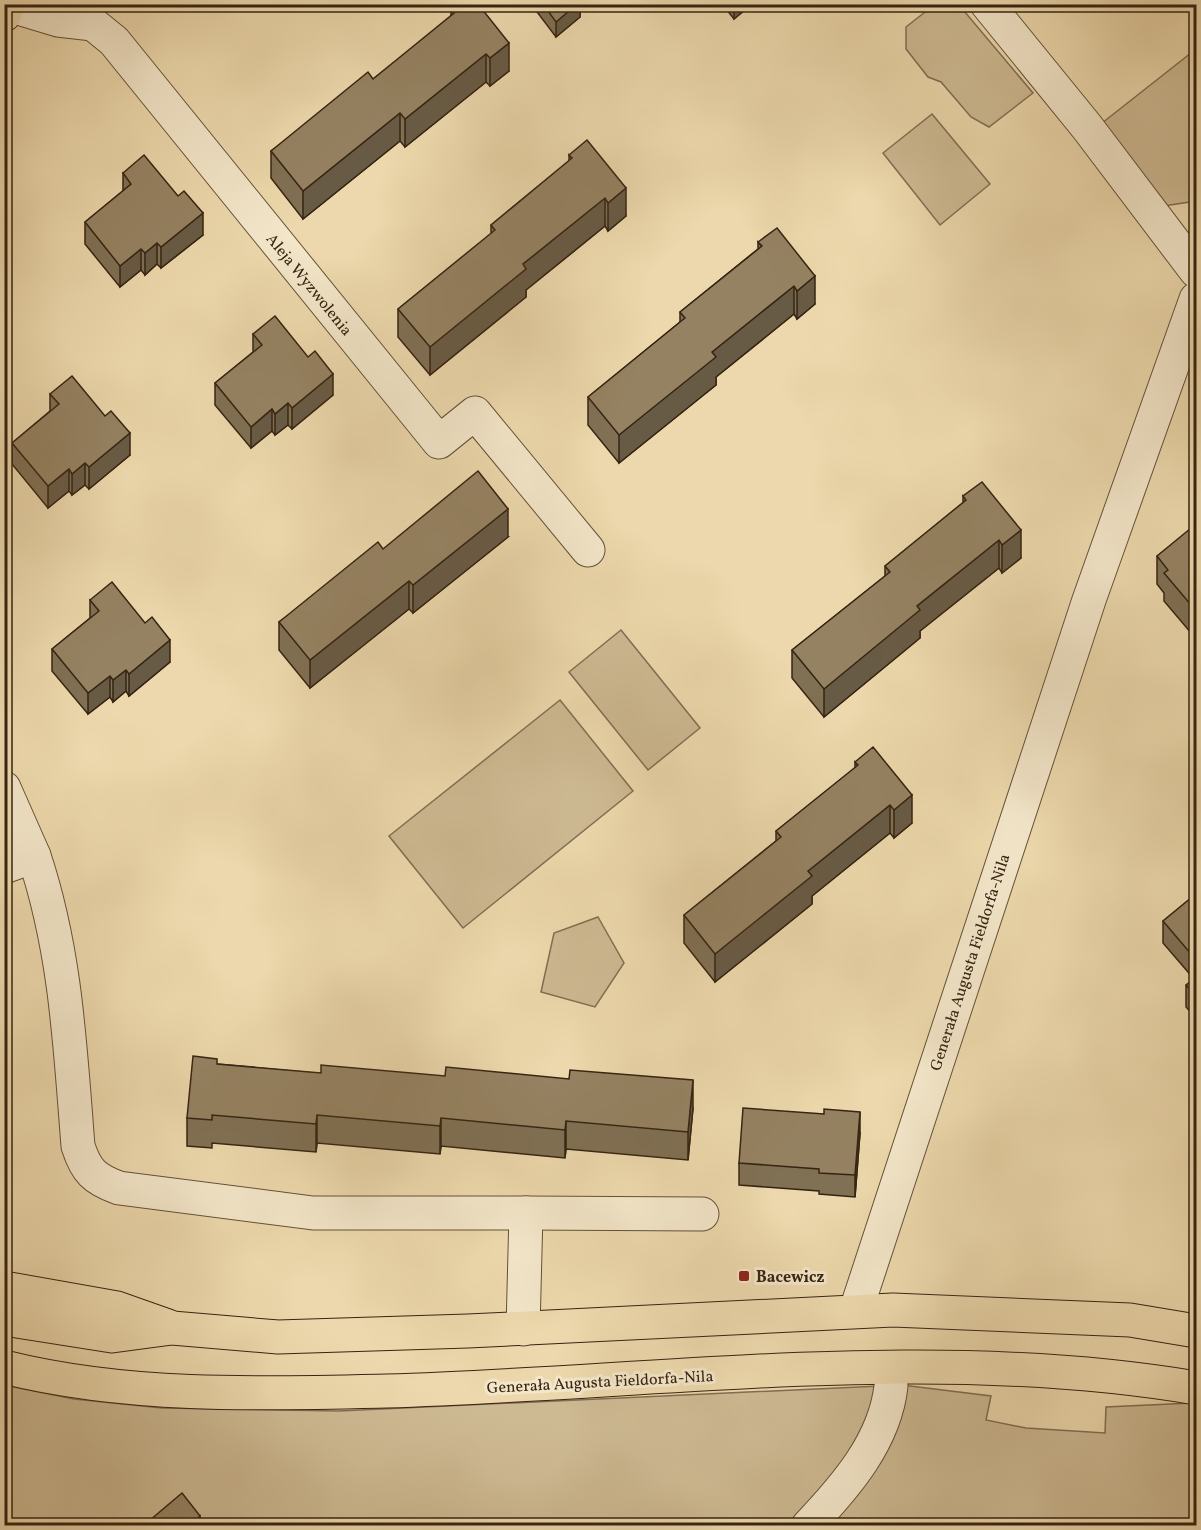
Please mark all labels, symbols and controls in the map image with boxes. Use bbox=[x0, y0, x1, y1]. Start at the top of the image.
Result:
street label: Aleja Wyzwolenia bbox=[260, 229, 357, 341]
street label: Generała Augusta Fieldorfa-Nila bbox=[925, 851, 1016, 1074]
place label: Bacewicz bbox=[756, 1267, 825, 1289]
marker: Bacewicz bbox=[737, 1269, 751, 1283]
street label: Generała Augusta Fieldorfa-Nila bbox=[486, 1366, 714, 1400]

